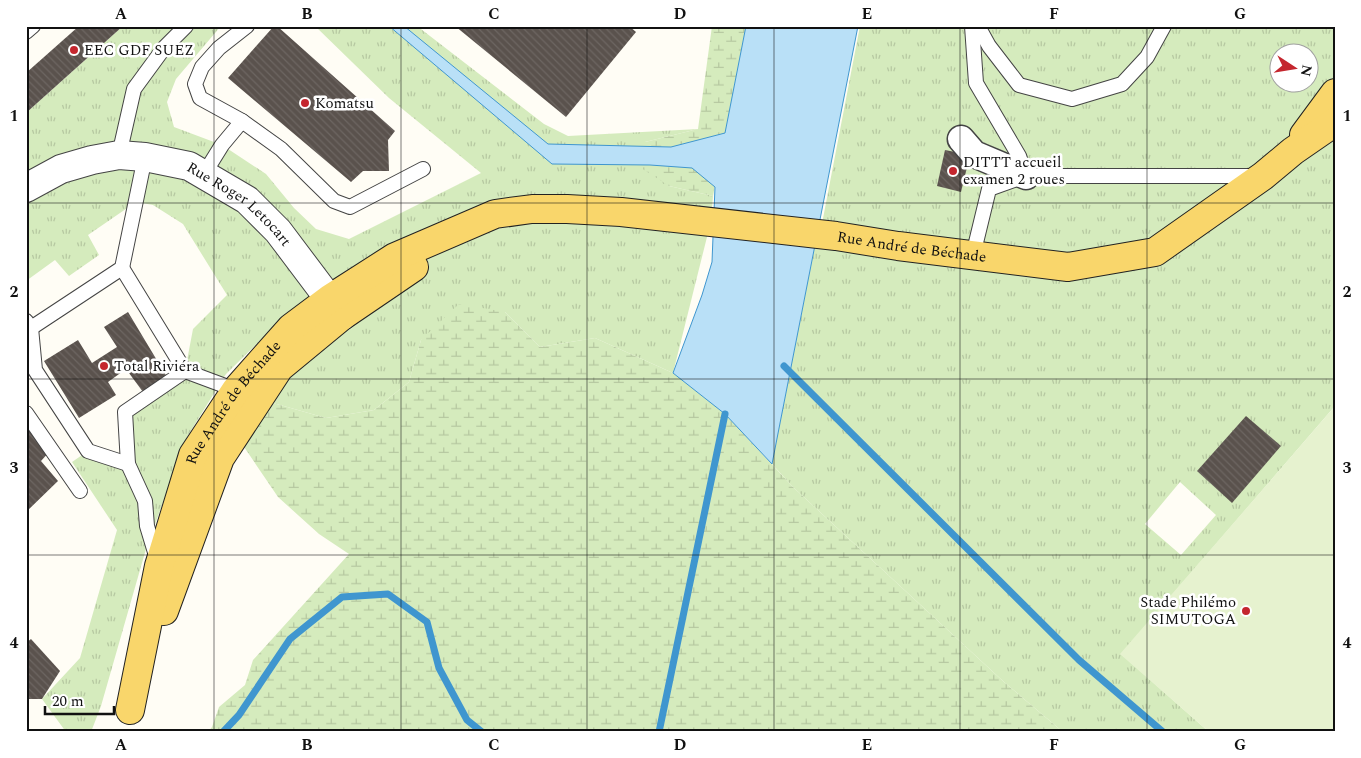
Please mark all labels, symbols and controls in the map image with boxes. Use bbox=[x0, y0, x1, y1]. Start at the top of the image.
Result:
text: A bbox=[115, 2, 128, 26]
text: B bbox=[301, 2, 313, 26]
text: C bbox=[488, 2, 500, 26]
text: D bbox=[674, 2, 687, 26]
text: E bbox=[862, 2, 872, 26]
text: F bbox=[1049, 2, 1059, 26]
text: G bbox=[1234, 2, 1246, 26]
place label: EEC GDF SUEZ bbox=[84, 39, 194, 62]
north arrow bbox=[1268, 42, 1318, 92]
marker: EEC GDF SUEZ bbox=[68, 44, 80, 56]
text: N bbox=[1295, 63, 1318, 78]
place label: Komatsu bbox=[315, 92, 374, 115]
marker: Komatsu bbox=[299, 97, 311, 109]
text: 1 bbox=[10, 104, 18, 128]
text: 1 bbox=[1343, 104, 1351, 128]
place label: DITTT accueil examen 2 roues bbox=[963, 151, 1065, 191]
street label: Rue Roger Letocart bbox=[182, 156, 297, 251]
marker: DITTT accueil examen 2 roues bbox=[947, 165, 959, 177]
street label: Rue André de Béchade bbox=[836, 225, 988, 268]
text: 2 bbox=[10, 280, 19, 304]
text: 2 bbox=[1343, 280, 1352, 304]
street label: Rue André de Béchade bbox=[179, 335, 287, 467]
place label: Total Riviéra bbox=[114, 355, 200, 378]
marker: Total Riviéra bbox=[98, 360, 110, 372]
text: 3 bbox=[10, 456, 19, 480]
text: 3 bbox=[1343, 456, 1352, 480]
place label: Stade Philémo SIMUTOGA bbox=[1140, 591, 1236, 631]
marker: Stade Philémo SIMUTOGA bbox=[1240, 605, 1252, 617]
text: 4 bbox=[10, 631, 19, 655]
text: 4 bbox=[1343, 631, 1352, 655]
scale bar bbox=[45, 683, 114, 715]
text: 20 m bbox=[52, 690, 84, 713]
text: A bbox=[115, 733, 128, 757]
text: B bbox=[301, 733, 313, 757]
text: C bbox=[488, 733, 500, 757]
text: D bbox=[674, 733, 687, 757]
text: E bbox=[862, 733, 872, 757]
text: F bbox=[1049, 733, 1059, 757]
text: G bbox=[1234, 733, 1246, 757]

